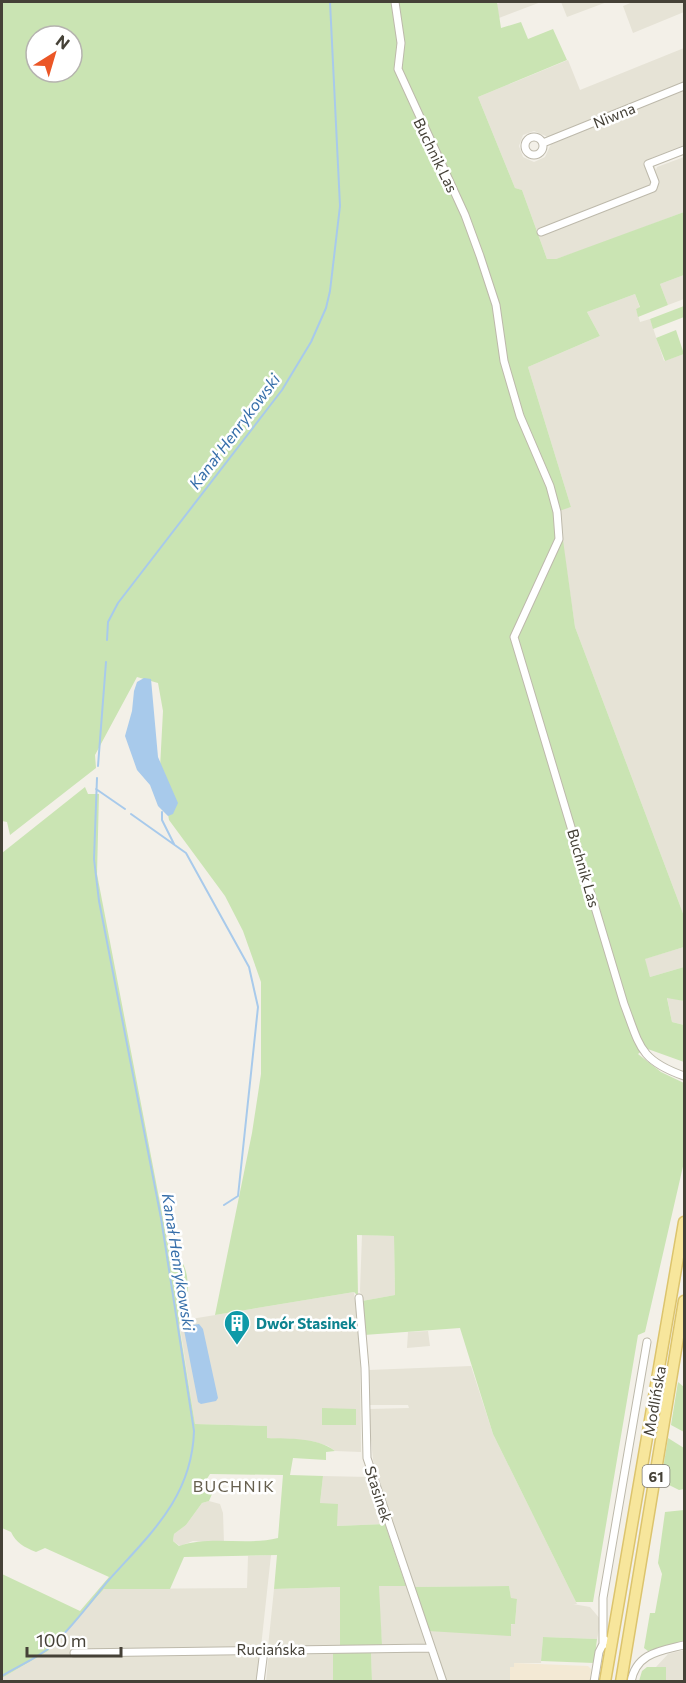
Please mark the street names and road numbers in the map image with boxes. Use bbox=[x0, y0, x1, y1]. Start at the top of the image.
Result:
street label: Niwna bbox=[590, 98, 638, 132]
street label: Buchnik Las bbox=[410, 115, 462, 195]
street label: Buchnik Las bbox=[564, 827, 604, 909]
street label: Modlińska bbox=[639, 1364, 669, 1438]
street label: Stasinek bbox=[361, 1464, 397, 1524]
road number: 61 bbox=[642, 1465, 670, 1487]
street label: Ruciańska bbox=[237, 1640, 305, 1658]

